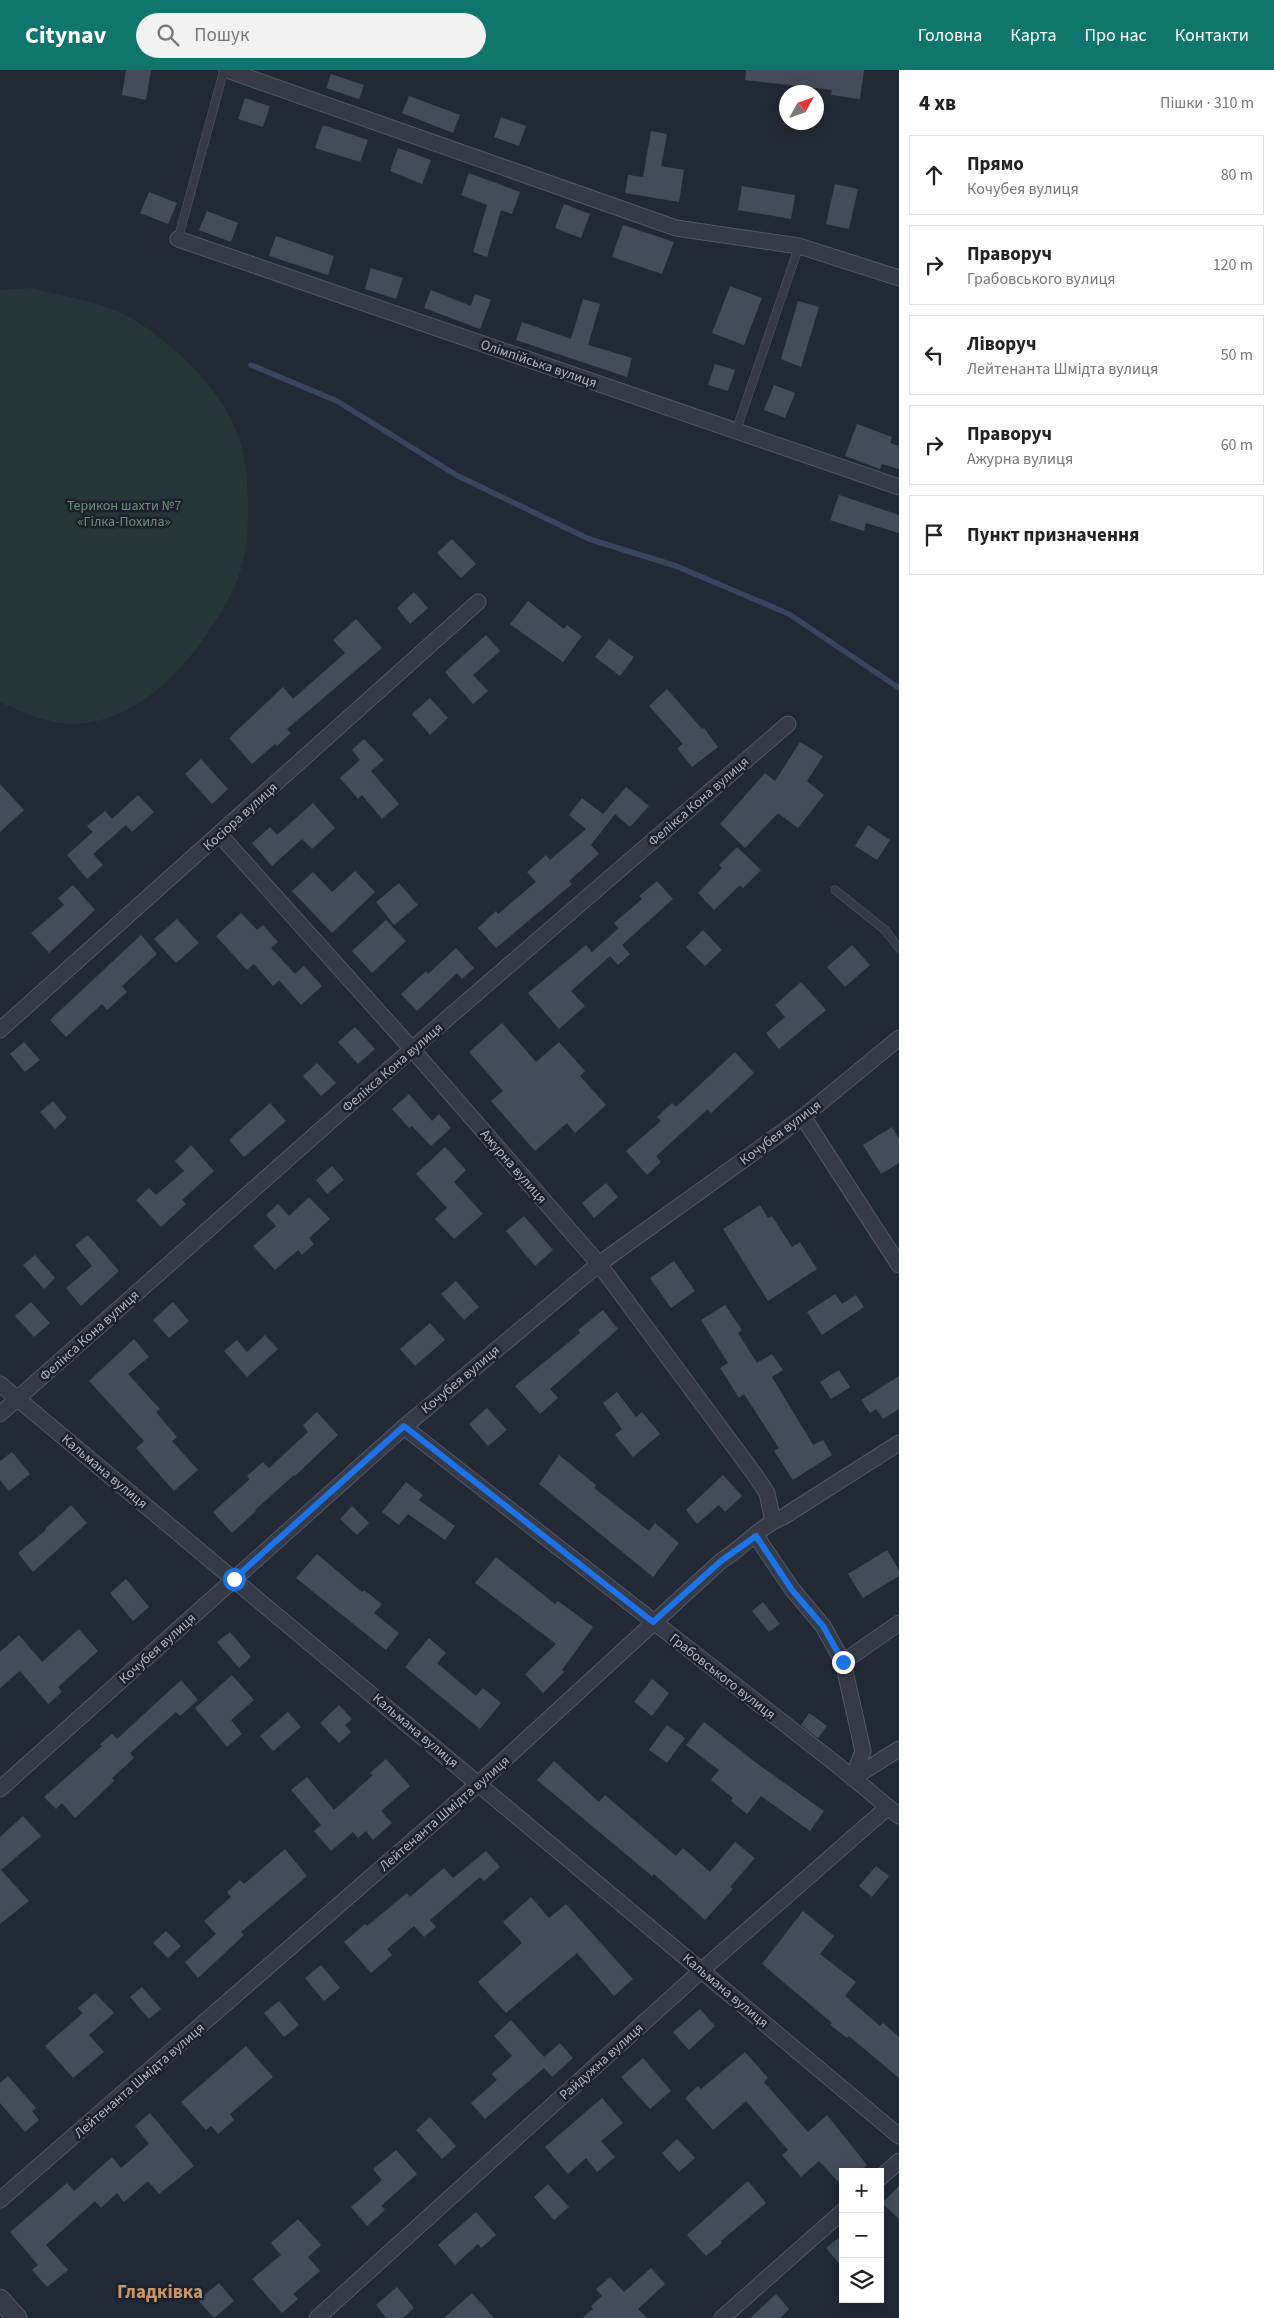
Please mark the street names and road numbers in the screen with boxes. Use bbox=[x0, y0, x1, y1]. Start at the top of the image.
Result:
street label: Олімпійська вулиця bbox=[478, 335, 600, 393]
street label: Фелікса Кона вулиця bbox=[644, 752, 754, 851]
street label: Косіора вулиця bbox=[199, 778, 282, 856]
street label: Фелікса Кона вулиця bbox=[338, 1018, 448, 1117]
street label: Кочубея вулиця bbox=[736, 1095, 826, 1170]
street label: Ажурна вулиця bbox=[475, 1125, 551, 1208]
street label: Фелікса Кона вулиця bbox=[35, 1285, 144, 1386]
street label: Кочубея вулиця bbox=[417, 1341, 504, 1419]
street label: Кальмана вулиця bbox=[57, 1430, 152, 1514]
street label: Кочубея вулиця bbox=[115, 1609, 201, 1689]
street label: Грабовського вулиця bbox=[665, 1629, 780, 1725]
street label: Кальмана вулиця bbox=[368, 1689, 463, 1773]
street label: Лейтенанта Шмідта вулиця bbox=[375, 1751, 514, 1876]
street label: Кальмана вулиця bbox=[678, 1949, 773, 2033]
street label: Лейтенанта Шмідта вулиця bbox=[70, 2018, 209, 2143]
street label: Райдужна вулиця bbox=[555, 2018, 648, 2105]

